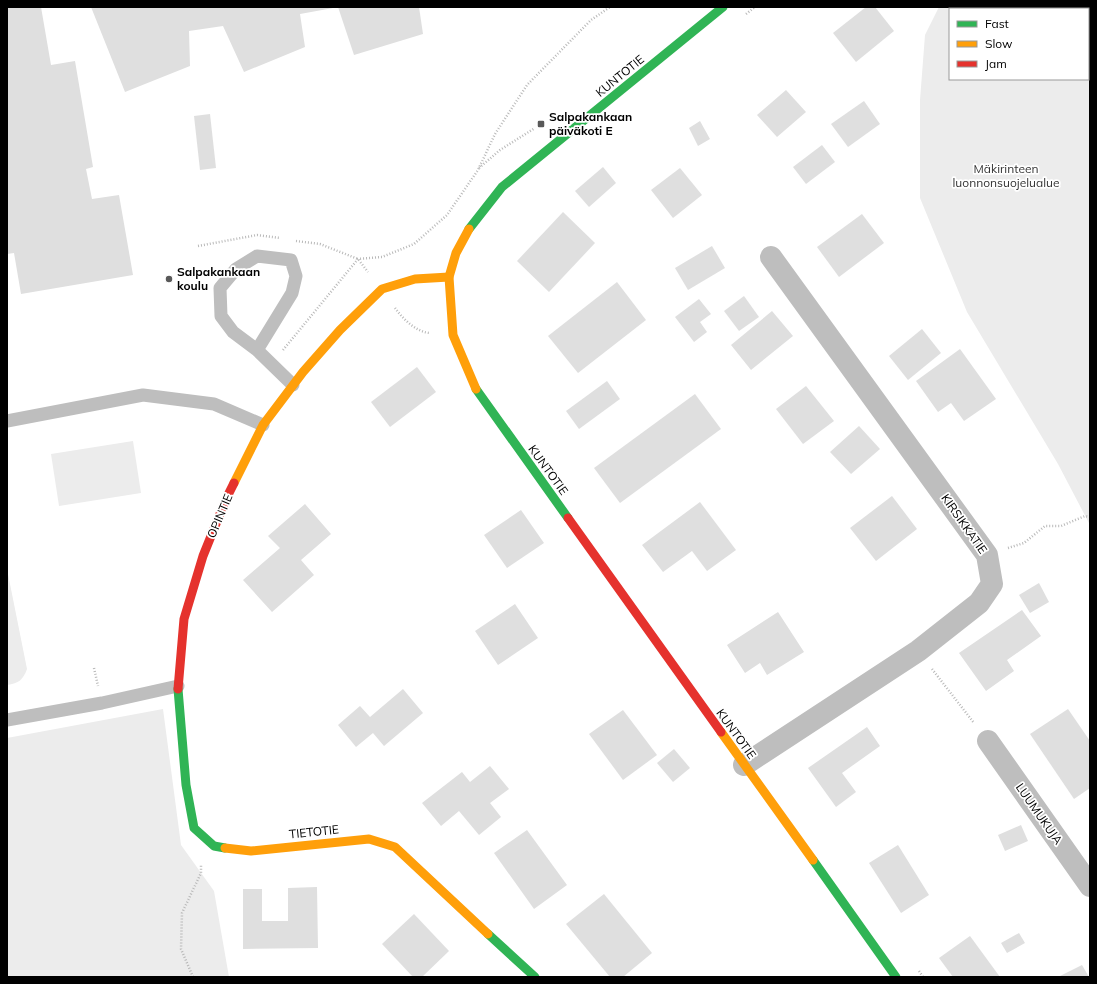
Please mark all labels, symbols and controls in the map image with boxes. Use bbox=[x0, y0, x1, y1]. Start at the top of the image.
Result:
legend bbox=[949, 8, 1089, 80]
text: Fast bbox=[985, 16, 1009, 31]
text: Slow bbox=[985, 36, 1013, 51]
street label: KUNTOTIE bbox=[592, 52, 647, 100]
text: Jam bbox=[985, 56, 1007, 71]
place label: Salpakankaan päiväkoti E bbox=[549, 109, 632, 138]
marker: Salpakankaan päiväkoti E bbox=[536, 119, 546, 129]
park label: Mäkirinteen luonnonsuojelualue bbox=[953, 161, 1059, 190]
place label: Salpakankaan koulu bbox=[177, 264, 260, 293]
marker: Salpakankaan koulu bbox=[164, 274, 174, 284]
street label: KUNTOTIE bbox=[525, 442, 572, 498]
street label: OPINTIE bbox=[204, 491, 236, 540]
street label: KIRSIKKATIE bbox=[938, 491, 991, 557]
street label: KUNTOTIE bbox=[713, 706, 760, 762]
street label: LUUMUKUJA bbox=[1013, 780, 1066, 847]
street label: TIETOTIE bbox=[288, 821, 340, 842]

